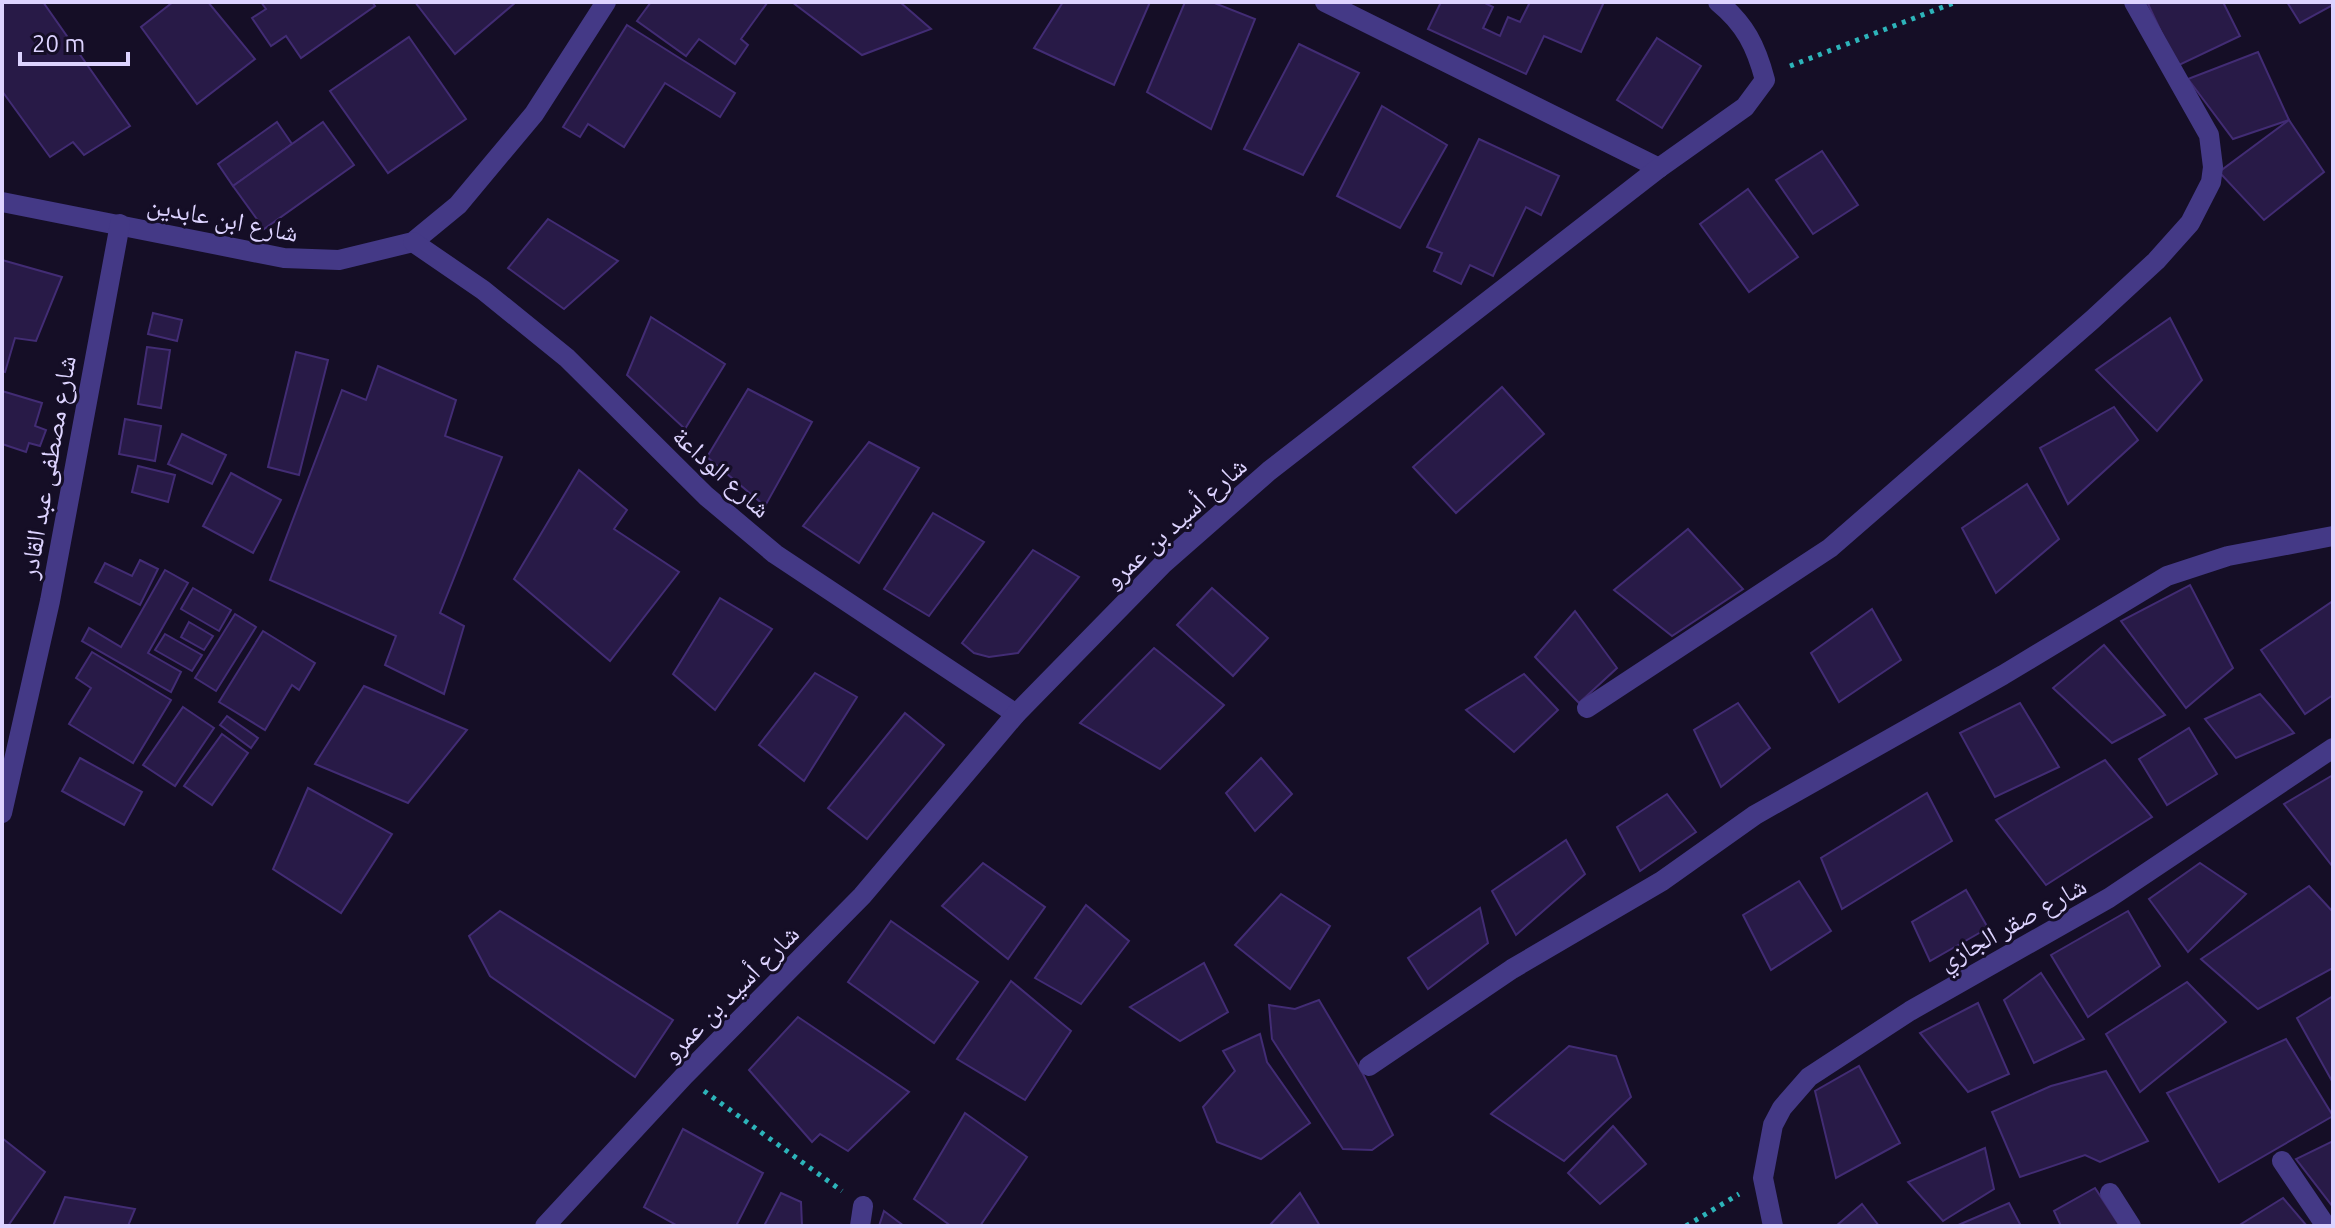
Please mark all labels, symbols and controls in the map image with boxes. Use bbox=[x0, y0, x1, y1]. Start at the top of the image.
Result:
scale bar bbox=[20, 16, 128, 66]
text: 20 m bbox=[32, 30, 85, 57]
street label: شارع ابن عابدين bbox=[145, 189, 301, 249]
street label: شارع مصطفى عبد القادر bbox=[13, 353, 83, 582]
street label: شارع الوداعة bbox=[666, 421, 777, 525]
street label: شارع أسيد بن عمرو bbox=[1098, 450, 1253, 595]
street label: شارع صقر الجازي bbox=[1933, 871, 2094, 981]
street label: شارع أسيد بن عمرو bbox=[655, 918, 806, 1069]

